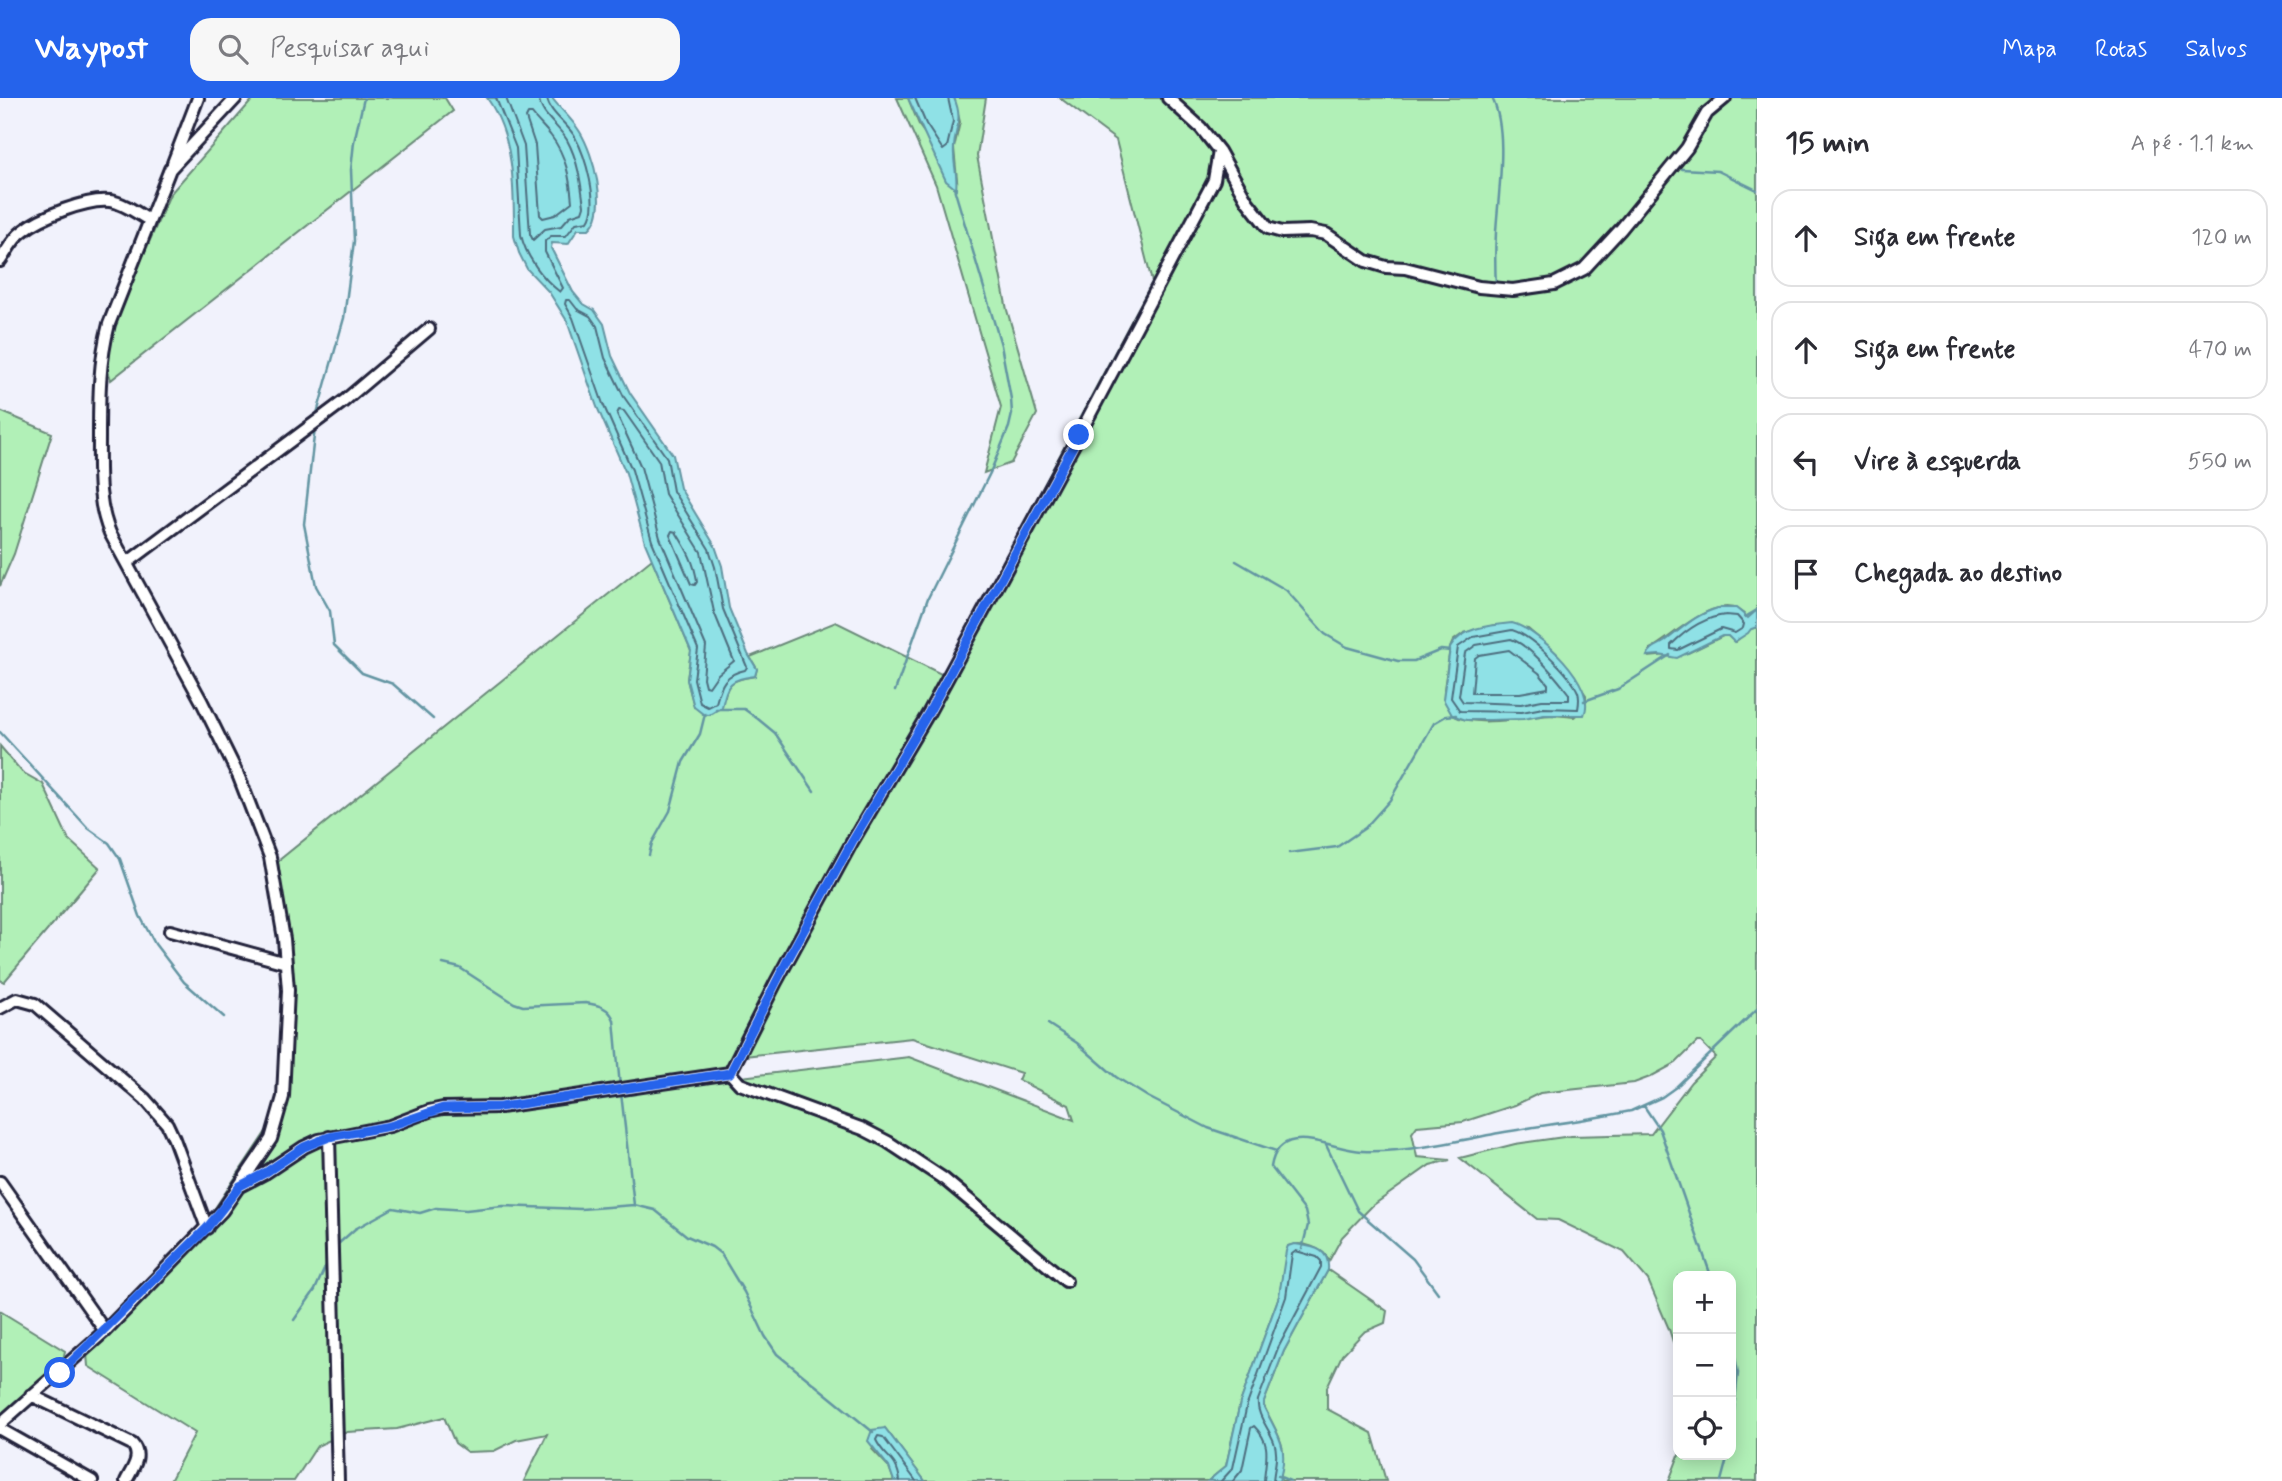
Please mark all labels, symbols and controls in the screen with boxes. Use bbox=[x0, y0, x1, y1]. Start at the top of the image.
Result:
search box bbox=[190, 18, 680, 81]
text: Waypost bbox=[35, 27, 148, 71]
icon: search bbox=[214, 30, 252, 68]
text: Pesquisar aqui bbox=[270, 32, 429, 66]
text: Mapa bbox=[2002, 34, 2057, 65]
text: Rotas bbox=[2095, 34, 2147, 65]
text: Salvos bbox=[2185, 34, 2247, 65]
text: 15 min bbox=[1785, 124, 1870, 163]
text: A pé · 1.1 km bbox=[2130, 129, 2254, 159]
icon: ahead bbox=[1787, 219, 1825, 257]
text: Siga em frente bbox=[1854, 221, 2015, 255]
text: 120 m bbox=[2191, 223, 2252, 253]
icon: ahead bbox=[1787, 331, 1825, 369]
text: Siga em frente bbox=[1854, 333, 2015, 367]
text: 470 m bbox=[2189, 335, 2252, 365]
route end bbox=[1063, 419, 1094, 450]
icon: left bbox=[1787, 443, 1825, 481]
text: Vire à esquerda bbox=[1854, 445, 2021, 479]
text: 550 m bbox=[2188, 447, 2252, 477]
icon: arrive bbox=[1787, 555, 1825, 593]
text: Chegada ao destino bbox=[1854, 557, 2062, 591]
map controls bbox=[1673, 1271, 1736, 1460]
button: + bbox=[1673, 1271, 1736, 1334]
button: − bbox=[1673, 1334, 1736, 1397]
route start bbox=[44, 1357, 75, 1388]
button: locate bbox=[1673, 1397, 1736, 1460]

